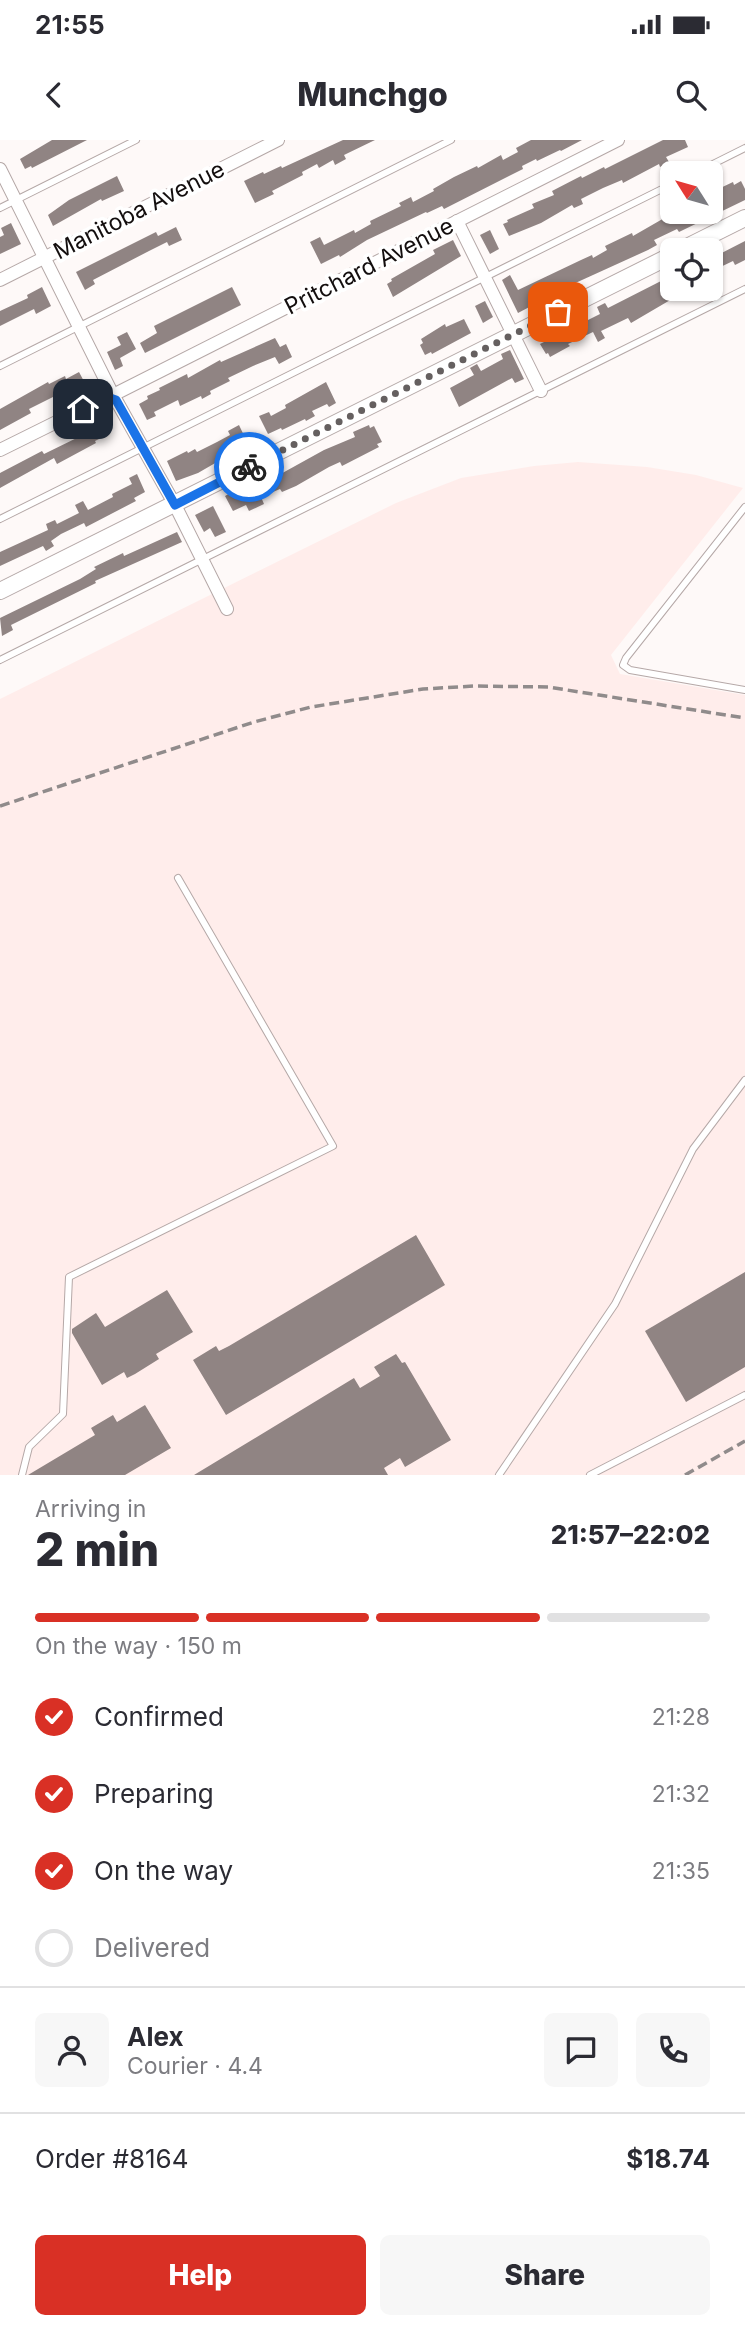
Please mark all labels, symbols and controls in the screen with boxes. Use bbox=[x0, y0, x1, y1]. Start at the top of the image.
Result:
text: 21:55 bbox=[35, 9, 105, 40]
text: Munchgo bbox=[297, 75, 448, 114]
icon: back bbox=[35, 76, 73, 114]
icon: search bbox=[672, 76, 710, 114]
street label: Manitoba Avenue bbox=[49, 155, 229, 265]
north arrow bbox=[660, 161, 723, 224]
map controls bbox=[660, 161, 723, 301]
street label: Pritchard Avenue bbox=[280, 211, 458, 321]
button: locate bbox=[660, 238, 723, 301]
pin bbox=[528, 282, 588, 342]
icon: bag bbox=[539, 293, 577, 331]
pin bbox=[53, 379, 113, 439]
icon: home bbox=[64, 390, 102, 428]
courier bbox=[214, 432, 284, 502]
icon: bike bbox=[230, 448, 268, 486]
text: Arriving in bbox=[35, 1495, 146, 1523]
text: 21:57–22:02 bbox=[551, 1519, 710, 1550]
text: 2 min bbox=[35, 1521, 159, 1577]
text: On the way · 150 m bbox=[35, 1632, 242, 1660]
icon: check bbox=[35, 1698, 73, 1736]
text: Confirmed bbox=[94, 1701, 224, 1732]
text: 21:28 bbox=[652, 1703, 710, 1731]
icon: check bbox=[35, 1775, 73, 1813]
text: Preparing bbox=[94, 1778, 214, 1809]
text: 21:32 bbox=[652, 1780, 710, 1808]
icon: check bbox=[35, 1852, 73, 1890]
text: On the way bbox=[94, 1855, 233, 1886]
text: 21:35 bbox=[652, 1857, 710, 1885]
text: Delivered bbox=[94, 1932, 210, 1963]
button: person bbox=[35, 2013, 109, 2087]
button: chat bbox=[544, 2013, 618, 2087]
button: phone bbox=[636, 2013, 710, 2087]
text: Alex bbox=[127, 2021, 184, 2052]
text: Courier · 4.4 bbox=[127, 2052, 263, 2080]
text: Order #8164 bbox=[35, 2143, 188, 2174]
text: $18.74 bbox=[626, 2143, 710, 2174]
button: Help bbox=[35, 2235, 366, 2315]
button: Share bbox=[380, 2235, 710, 2315]

